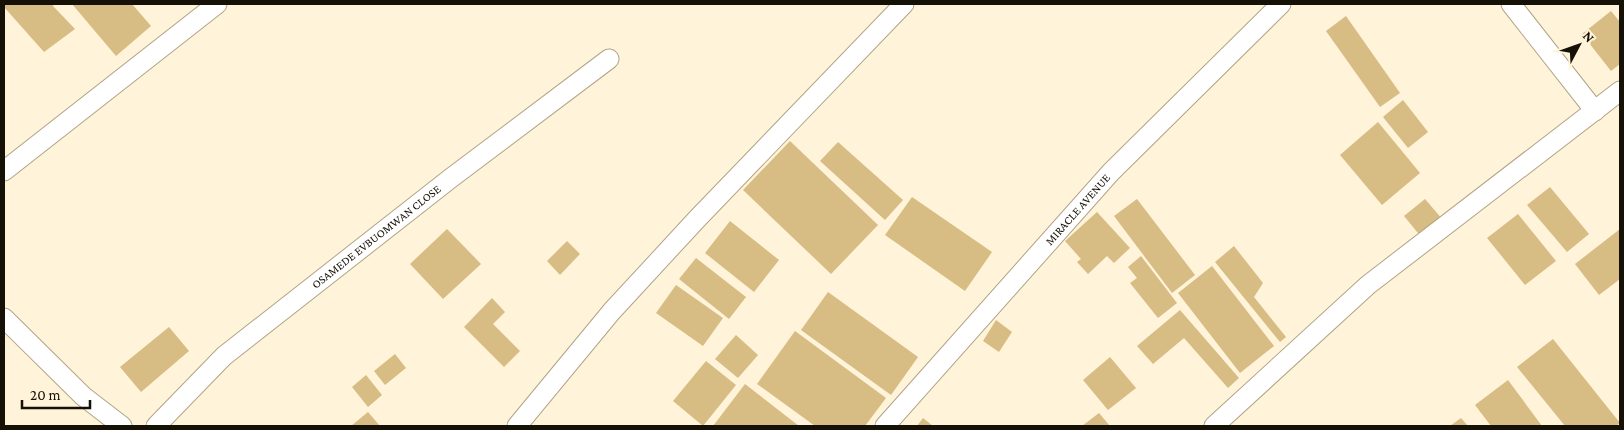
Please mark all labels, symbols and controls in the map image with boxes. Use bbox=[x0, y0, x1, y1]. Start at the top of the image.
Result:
north arrow bbox=[1554, 20, 1604, 70]
text: N bbox=[1580, 28, 1598, 46]
street label: MIRACLE AVENUE bbox=[1042, 170, 1113, 248]
street label: OSAMEDE EVBUOMWAN CLOSE bbox=[309, 181, 444, 292]
scale bar bbox=[22, 378, 90, 410]
text: 20 m bbox=[30, 387, 61, 403]

